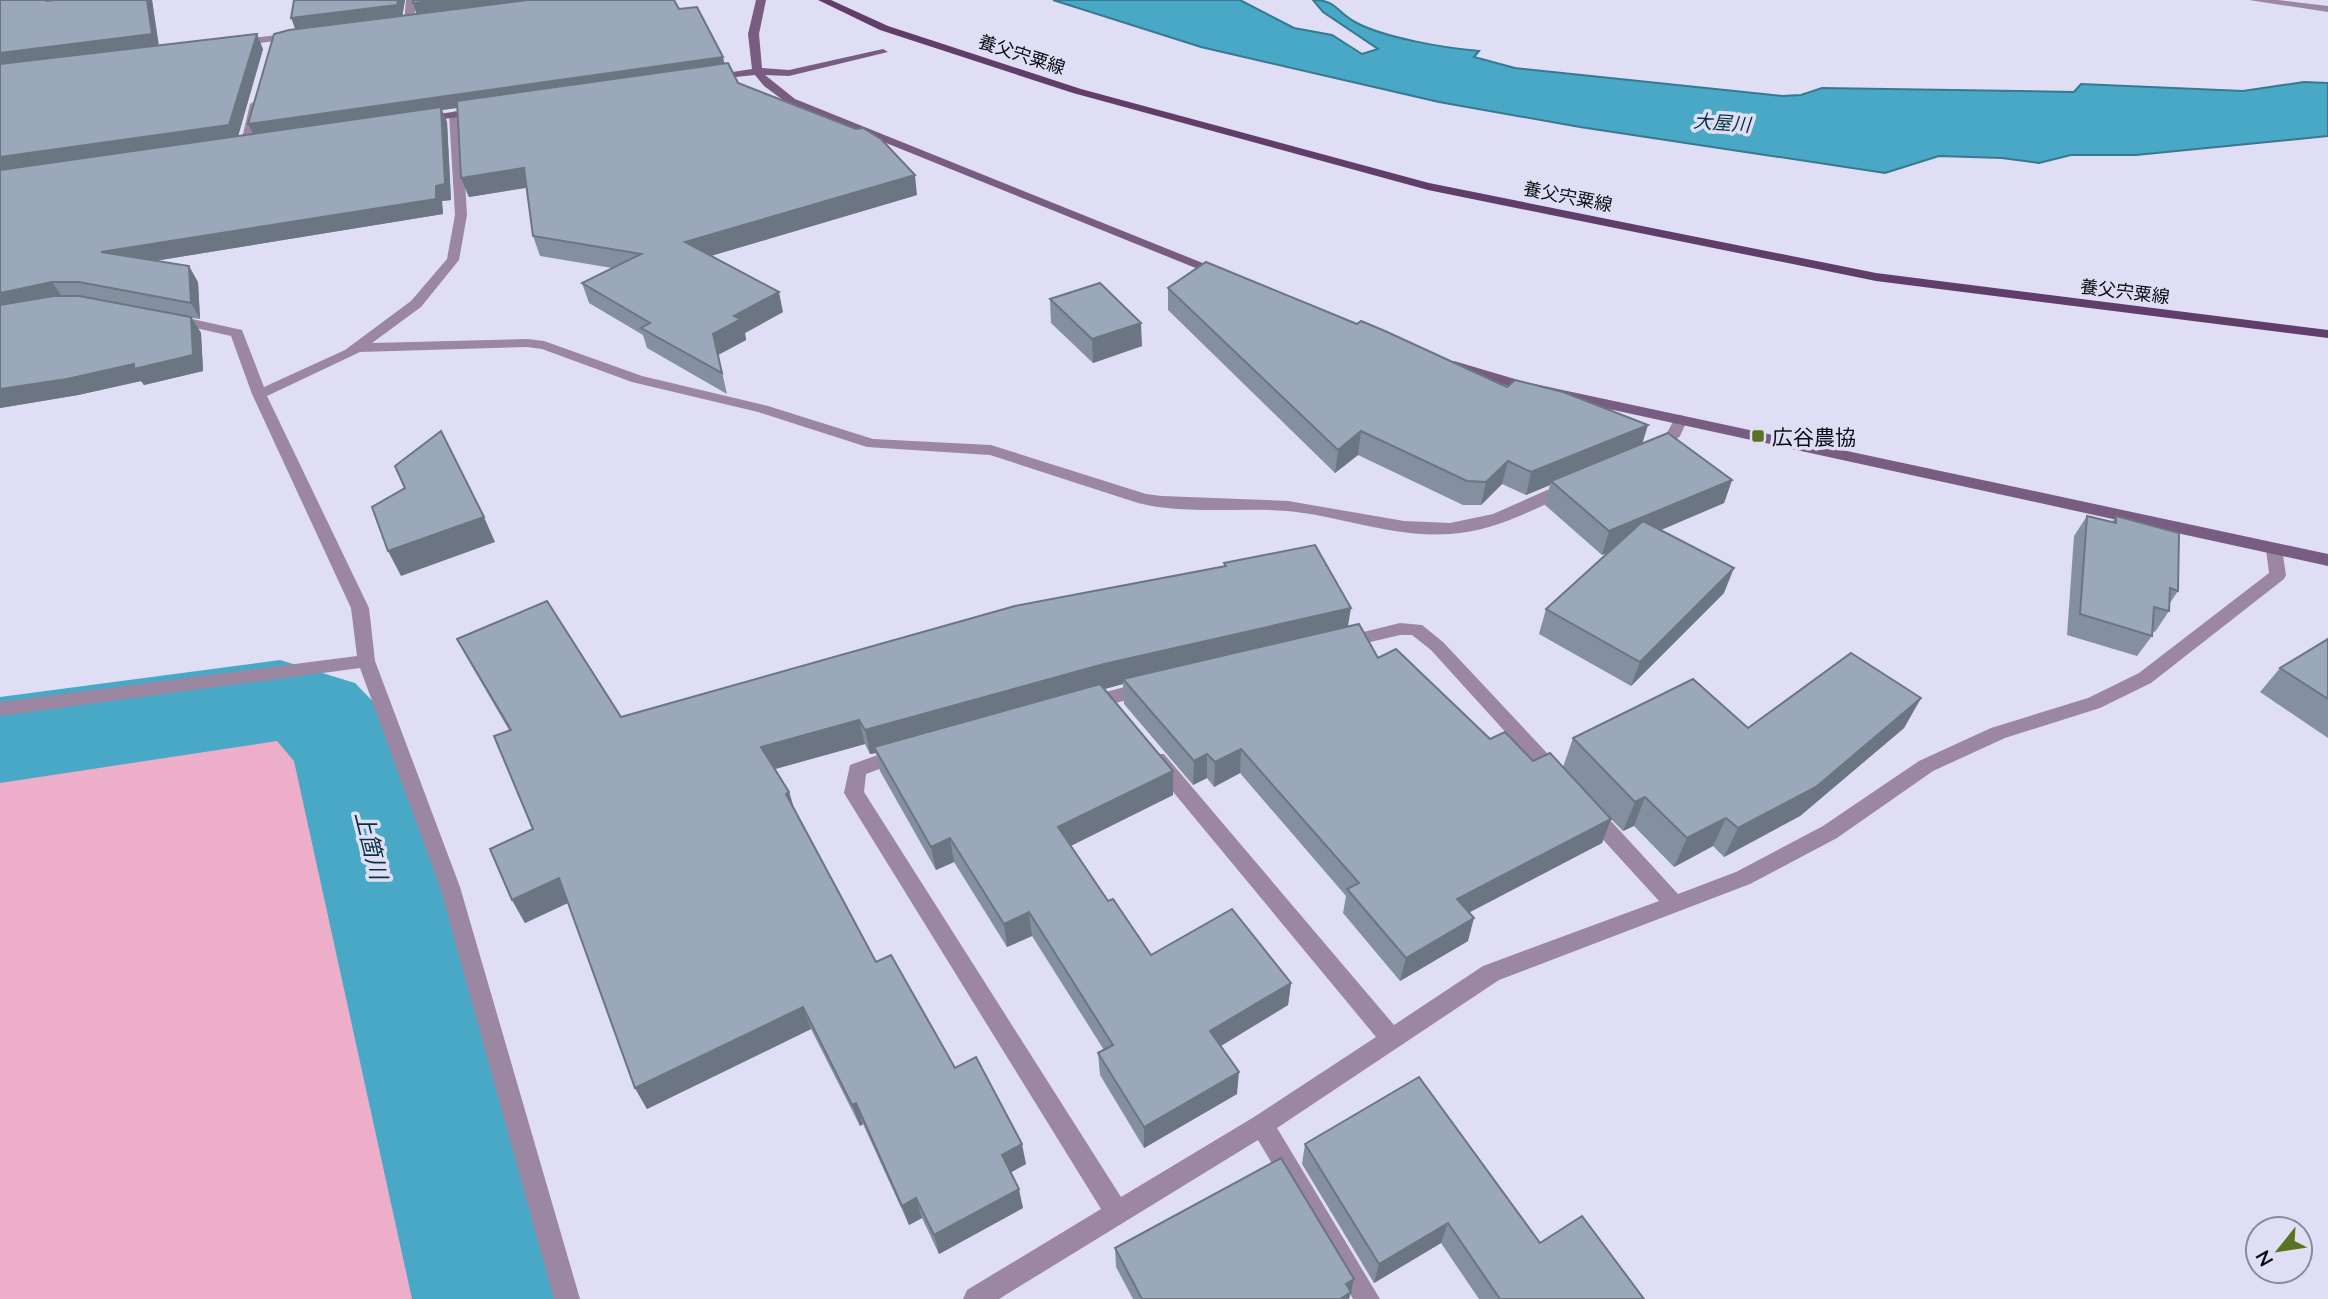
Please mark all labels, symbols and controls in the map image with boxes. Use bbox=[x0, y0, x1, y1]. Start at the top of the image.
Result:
street label: 養父宍粟線 bbox=[976, 30, 1068, 78]
water label: 大屋川 bbox=[1693, 109, 1753, 136]
street label: 養父宍粟線 bbox=[1522, 177, 1614, 215]
street label: 養父宍粟線 bbox=[2079, 275, 2171, 307]
place label: 広谷農協 bbox=[1772, 424, 1856, 449]
marker: 広谷農協 bbox=[1750, 428, 1766, 444]
water label: 上箇川 bbox=[350, 808, 395, 885]
north arrow bbox=[2244, 1215, 2314, 1285]
text: N bbox=[2250, 1247, 2277, 1271]

